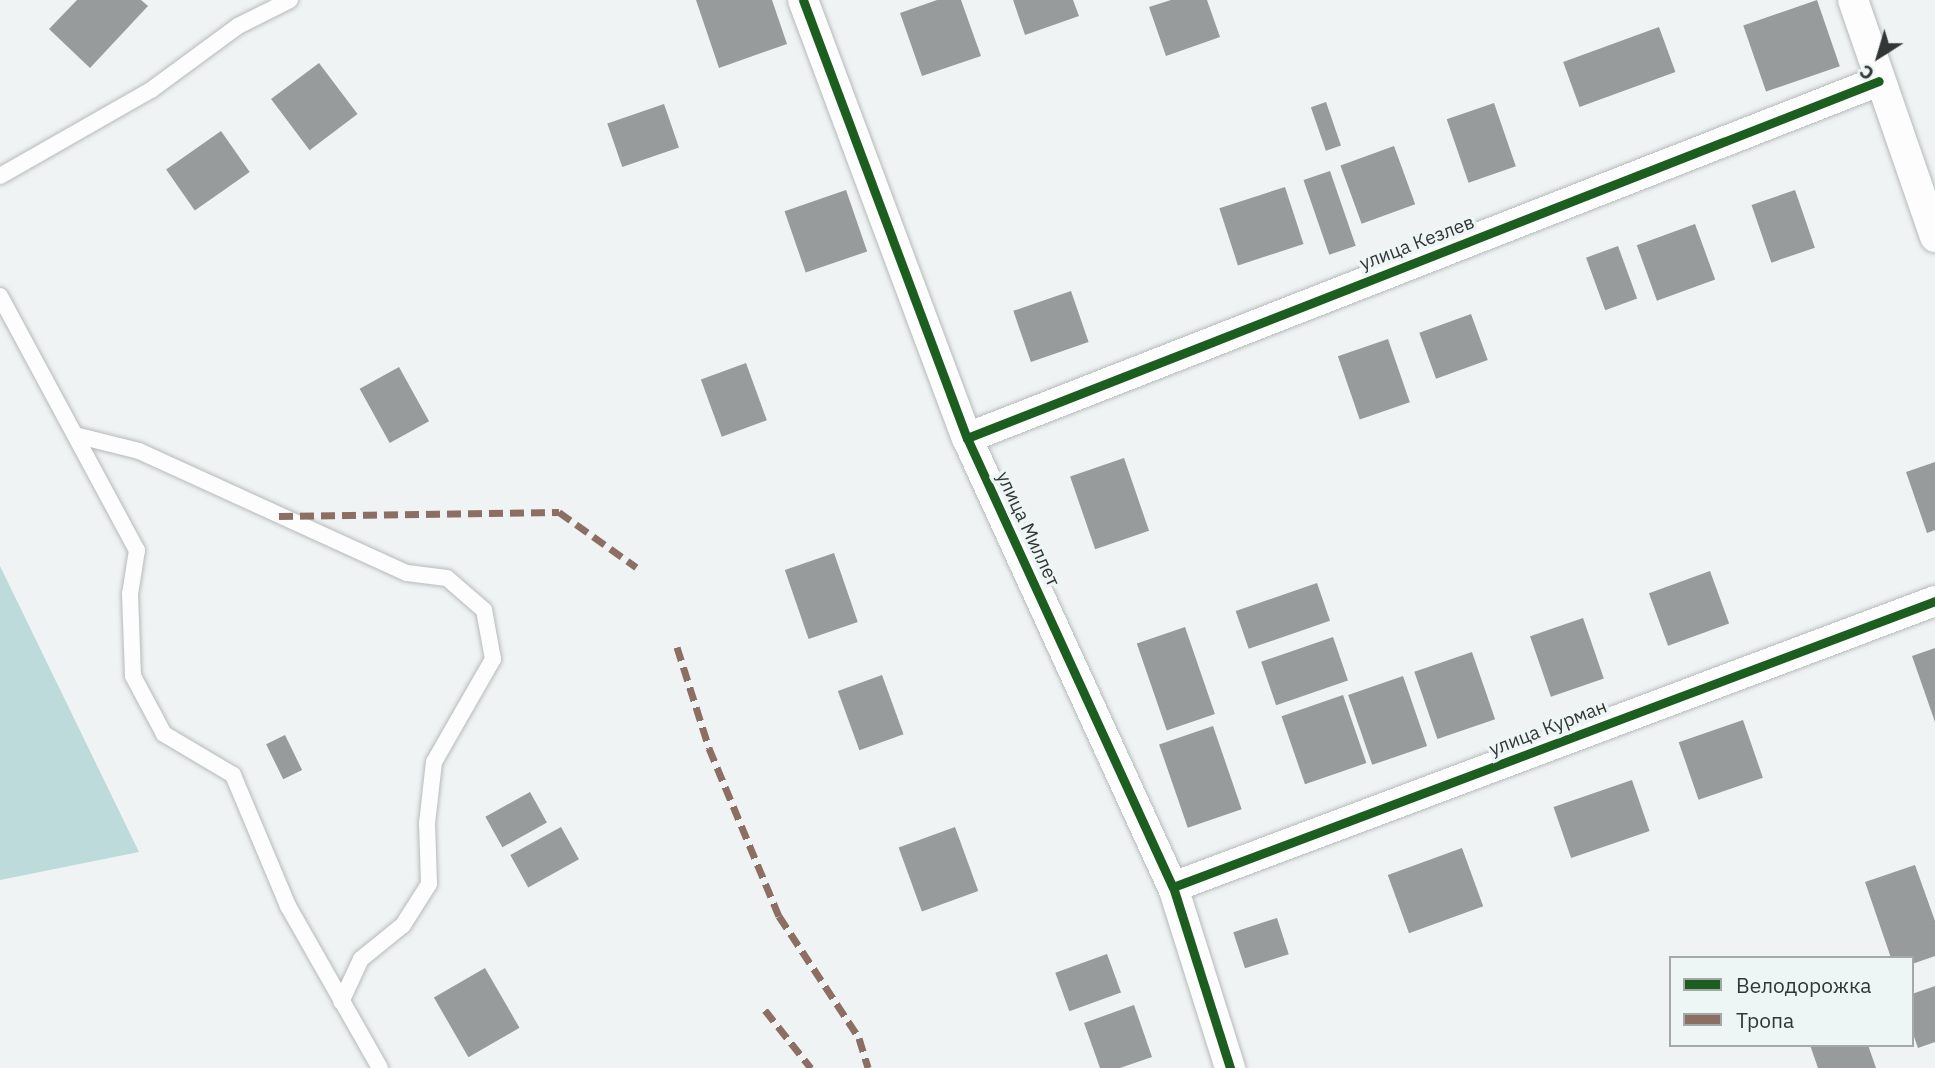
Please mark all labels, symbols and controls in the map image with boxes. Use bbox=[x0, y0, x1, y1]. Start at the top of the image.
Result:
north arrow bbox=[1844, 21, 1914, 91]
text: С bbox=[1854, 59, 1879, 86]
street label: улица Кезлев bbox=[1357, 211, 1477, 275]
street label: улица Миллет bbox=[991, 468, 1065, 590]
street label: улица Курман bbox=[1486, 695, 1610, 761]
legend bbox=[1669, 956, 1914, 1047]
text: Велодорожка bbox=[1736, 971, 1871, 999]
text: Тропа bbox=[1736, 1006, 1794, 1034]

